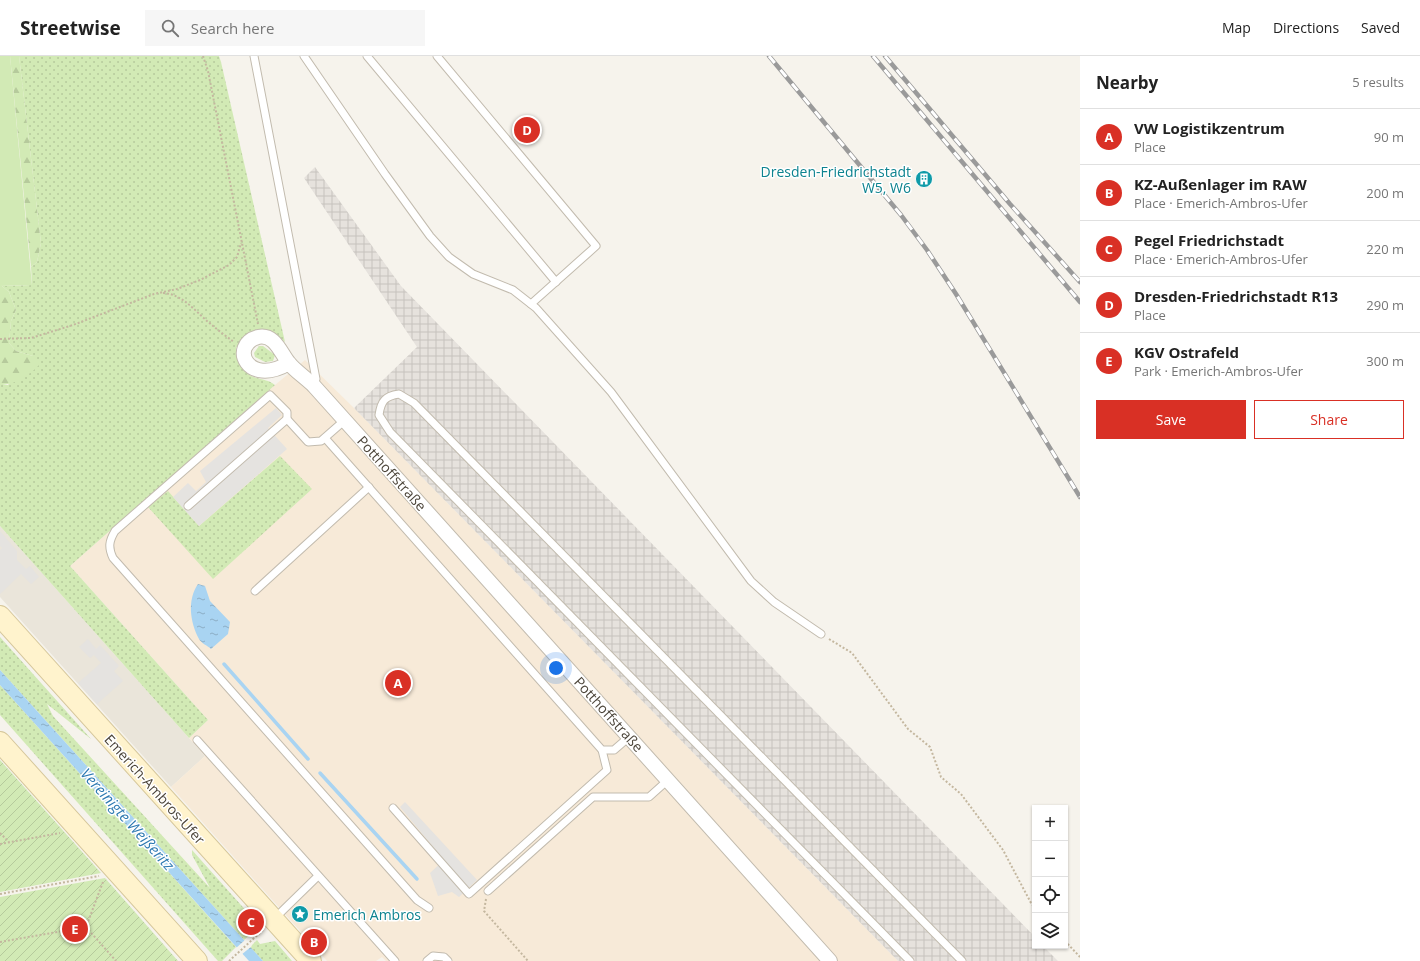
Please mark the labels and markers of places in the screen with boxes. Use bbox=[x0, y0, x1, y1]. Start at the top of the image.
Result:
pin: D bbox=[514, 115, 540, 145]
place label: Dresden-Friedrichstadt W5, W6 bbox=[761, 162, 911, 197]
building icon: Dresden-Friedrichstadt W5, W6 bbox=[914, 169, 934, 189]
pin: A bbox=[385, 668, 411, 698]
place icon: Emerich Ambros bbox=[290, 904, 310, 924]
place label: Emerich Ambros bbox=[313, 905, 421, 924]
pin: C bbox=[238, 907, 264, 937]
pin: E bbox=[62, 914, 88, 944]
pin: B bbox=[301, 927, 327, 957]

